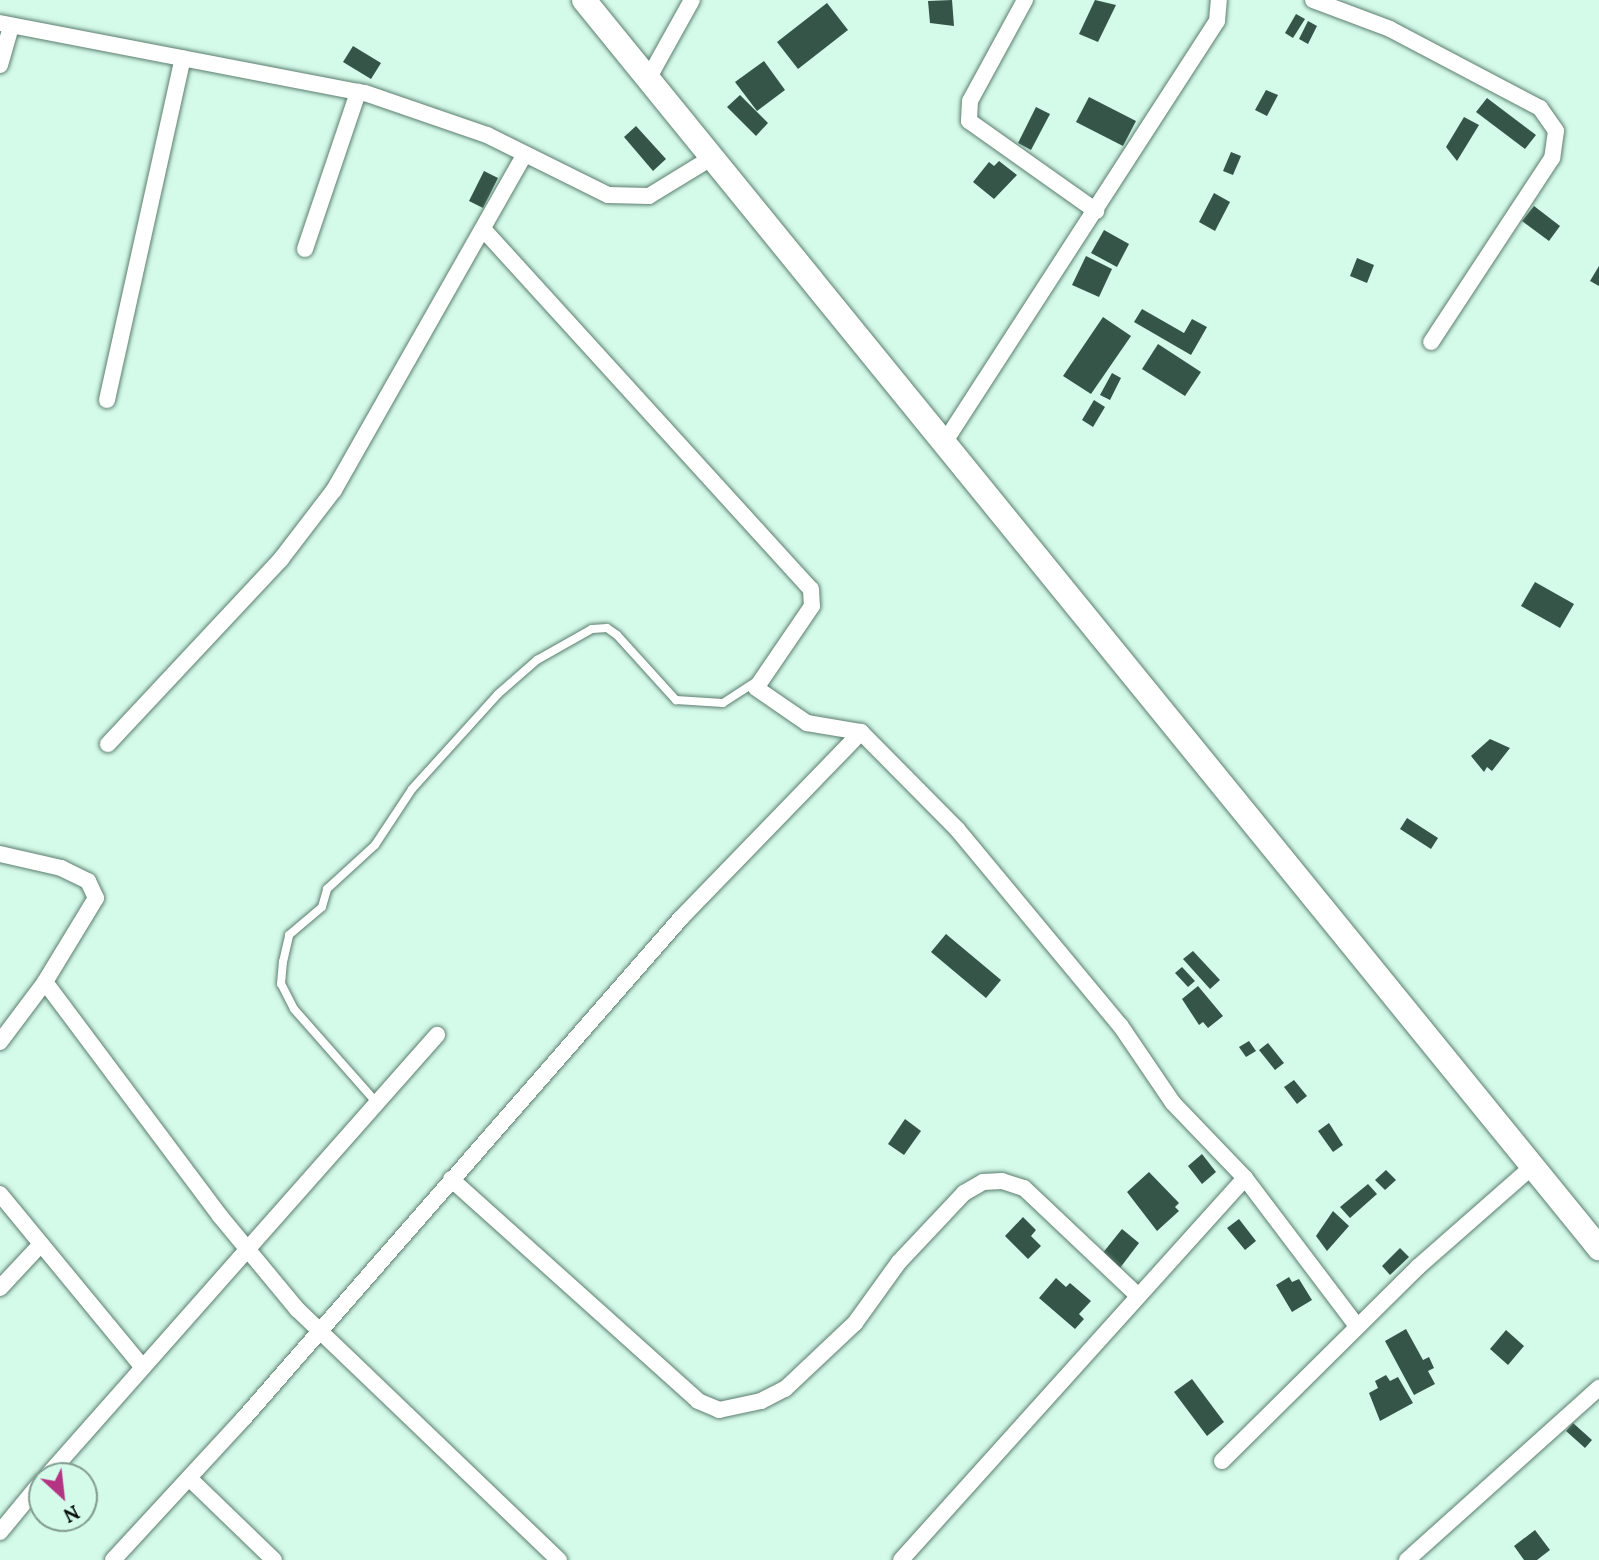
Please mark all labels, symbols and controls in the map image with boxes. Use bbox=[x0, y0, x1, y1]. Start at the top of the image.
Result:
north arrow bbox=[28, 1462, 98, 1532]
text: N bbox=[60, 1500, 84, 1528]

